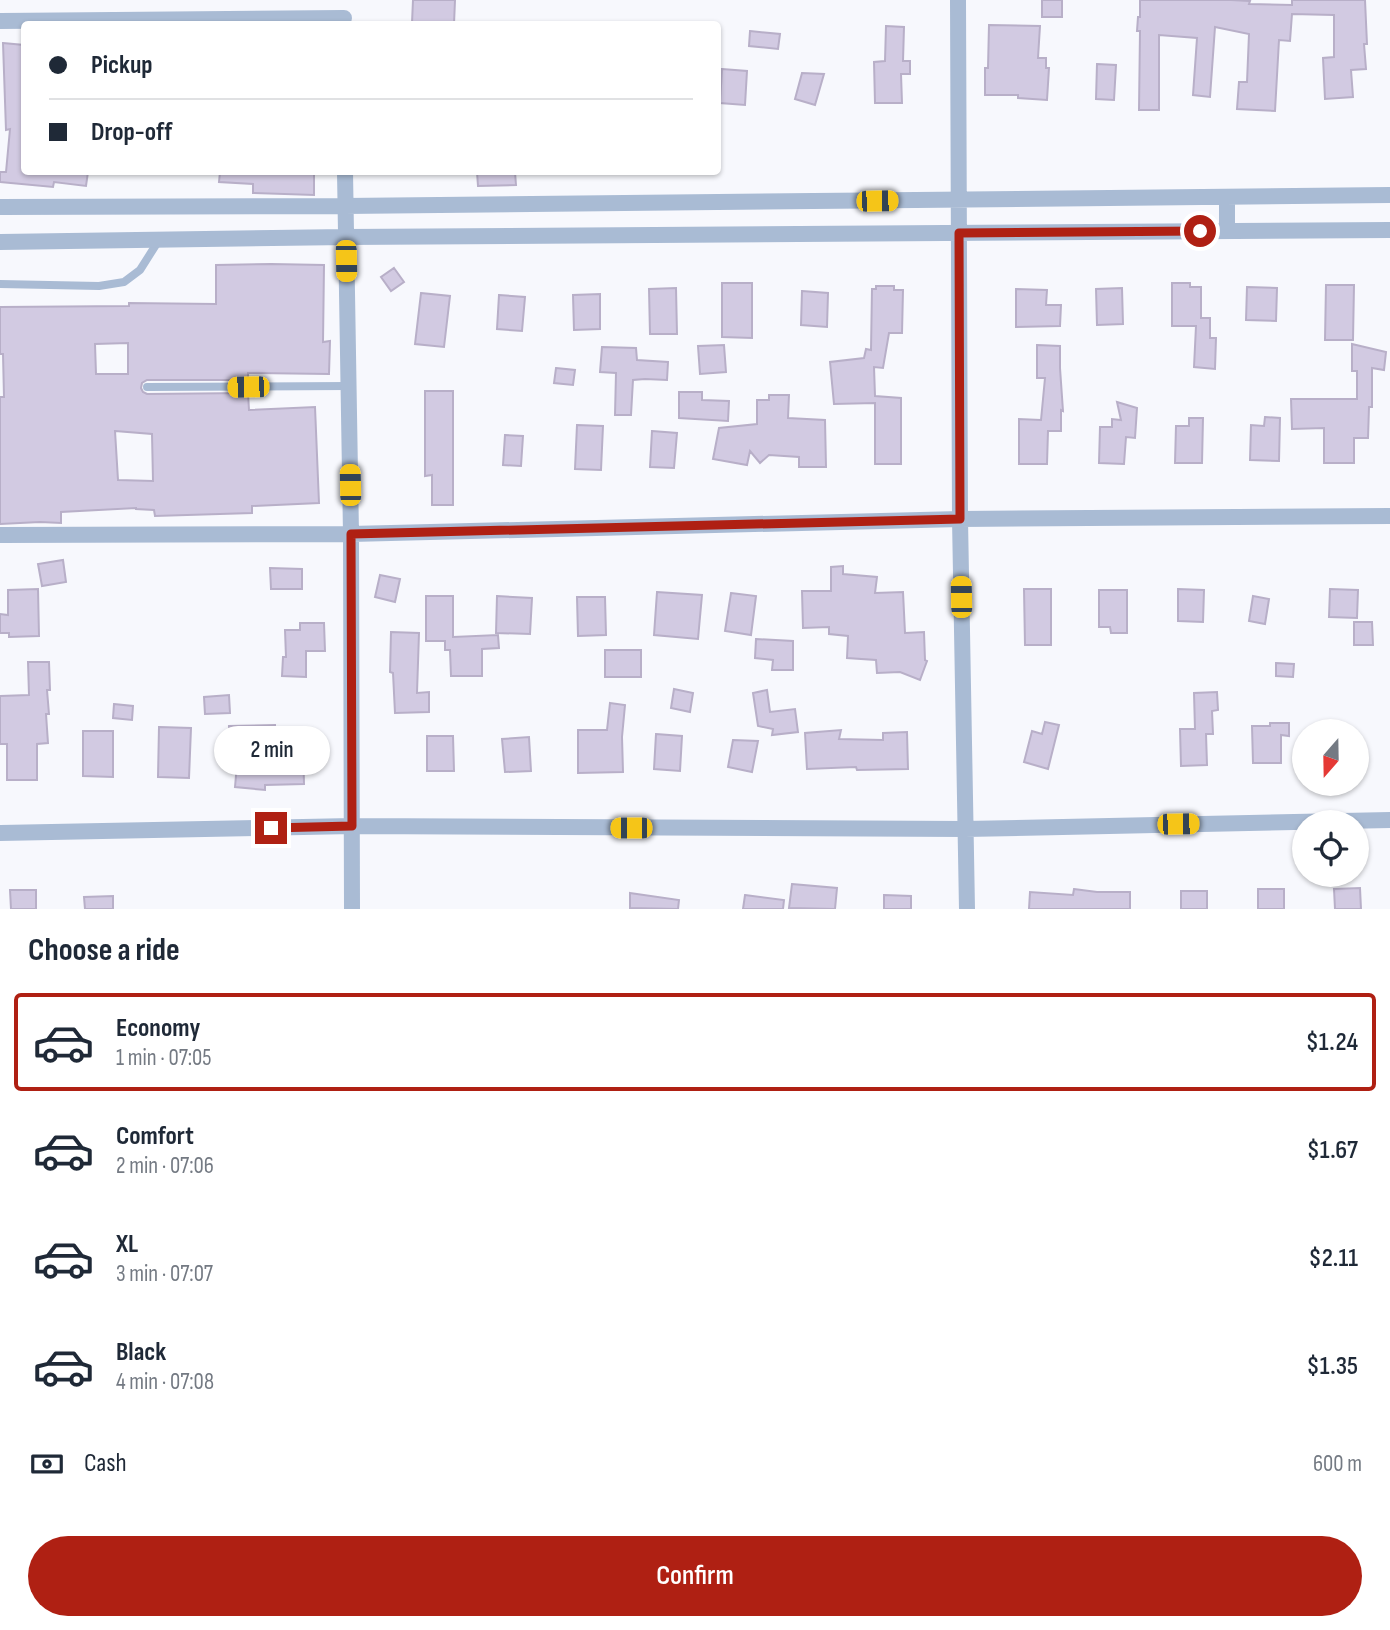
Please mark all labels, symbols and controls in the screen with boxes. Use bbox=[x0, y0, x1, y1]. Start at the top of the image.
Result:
text: Pickup bbox=[91, 50, 153, 81]
text: Drop-off bbox=[91, 117, 172, 148]
car bbox=[856, 190, 899, 212]
route start bbox=[1184, 215, 1216, 247]
car bbox=[336, 240, 357, 282]
car bbox=[227, 376, 270, 398]
car bbox=[340, 464, 361, 506]
car bbox=[951, 576, 972, 618]
north arrow bbox=[1292, 719, 1368, 796]
map controls bbox=[1292, 719, 1369, 887]
callout: 2 min bbox=[213, 726, 329, 776]
text: 2 min bbox=[250, 736, 294, 764]
button: locate bbox=[1292, 810, 1369, 887]
route end bbox=[255, 812, 287, 844]
car bbox=[1157, 813, 1200, 835]
car bbox=[611, 818, 653, 839]
text: Choose a ride bbox=[28, 931, 180, 970]
icon: car bbox=[32, 1011, 95, 1074]
text: Economy bbox=[116, 1013, 200, 1044]
text: $1.24 bbox=[1306, 1027, 1358, 1058]
text: 1 min · 07:05 bbox=[116, 1044, 212, 1072]
icon: car bbox=[32, 1119, 95, 1182]
text: Comfort bbox=[116, 1121, 194, 1152]
text: $1.67 bbox=[1307, 1135, 1358, 1166]
text: 2 min · 07:06 bbox=[116, 1152, 214, 1180]
icon: car bbox=[32, 1227, 95, 1290]
text: XL bbox=[116, 1229, 138, 1260]
text: $2.11 bbox=[1309, 1243, 1358, 1274]
text: 3 min · 07:07 bbox=[116, 1260, 213, 1288]
icon: car bbox=[32, 1335, 95, 1398]
text: Black bbox=[116, 1337, 166, 1368]
text: $1.35 bbox=[1307, 1351, 1358, 1382]
text: 4 min · 07:08 bbox=[116, 1368, 214, 1396]
icon: cash bbox=[28, 1445, 66, 1483]
text: Cash bbox=[84, 1448, 127, 1479]
text: 600 m bbox=[1313, 1450, 1362, 1478]
button: Confirm bbox=[28, 1536, 1362, 1616]

